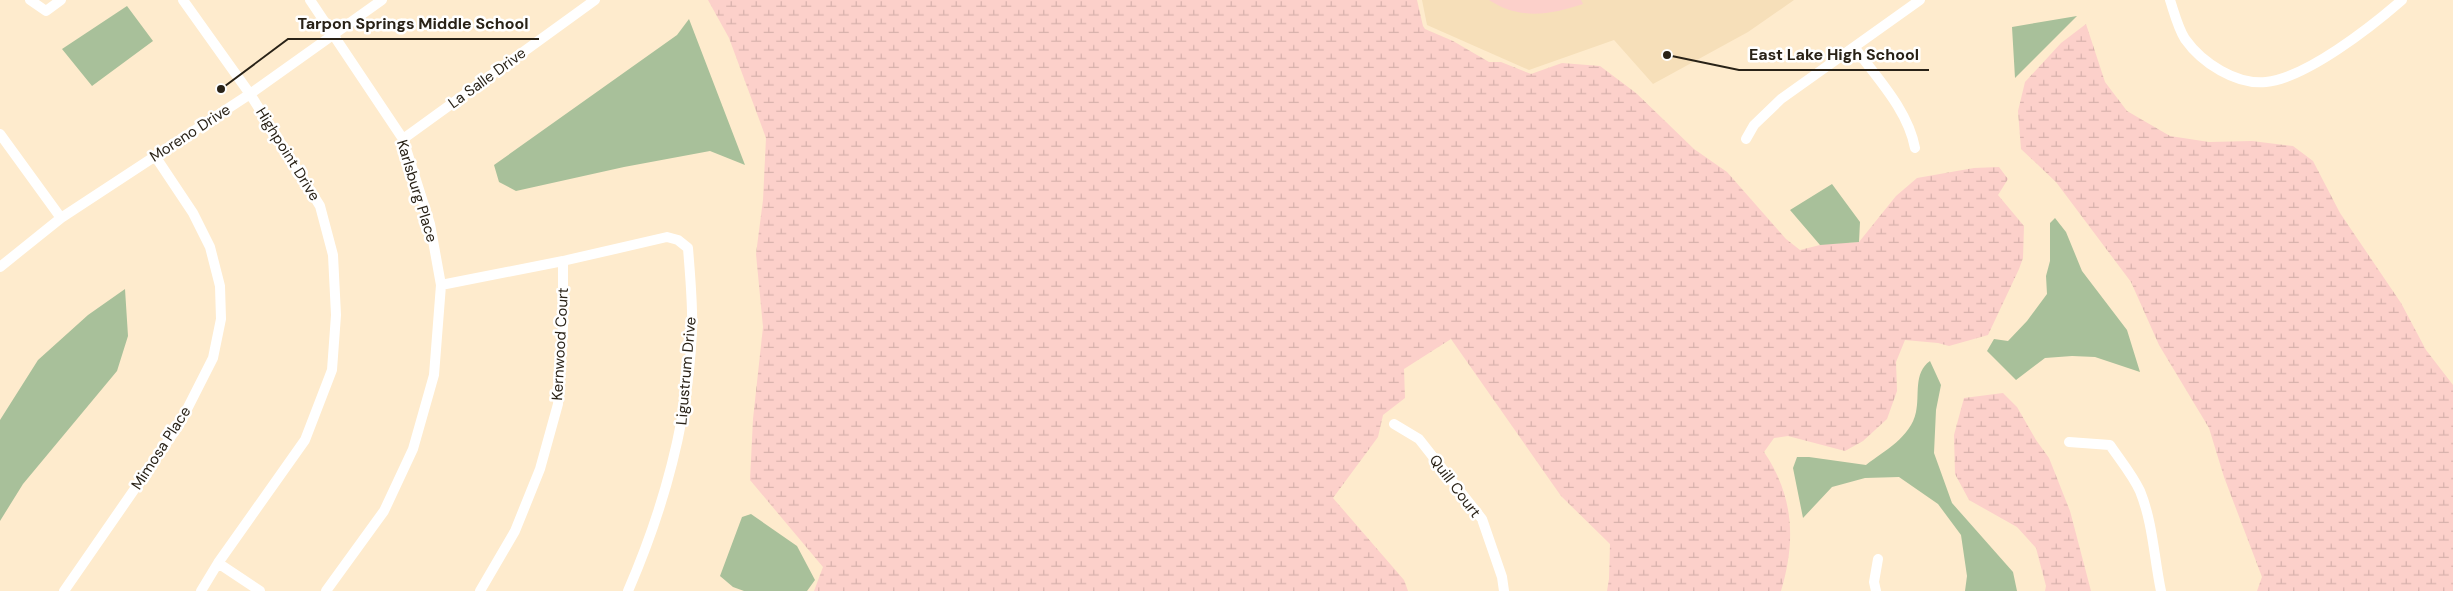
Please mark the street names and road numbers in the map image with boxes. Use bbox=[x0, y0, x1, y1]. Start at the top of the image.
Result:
street label: La Salle Drive bbox=[444, 43, 530, 113]
street label: Moreno Drive bbox=[146, 99, 234, 167]
street label: Highpoint Drive bbox=[251, 103, 325, 205]
street label: Karlsburg Place bbox=[392, 137, 442, 245]
street label: Kernwood Court bbox=[547, 287, 573, 401]
street label: Ligustrum Drive bbox=[671, 316, 701, 426]
street label: Mimosa Place bbox=[127, 403, 195, 493]
street label: Quill Court bbox=[1425, 450, 1485, 522]

